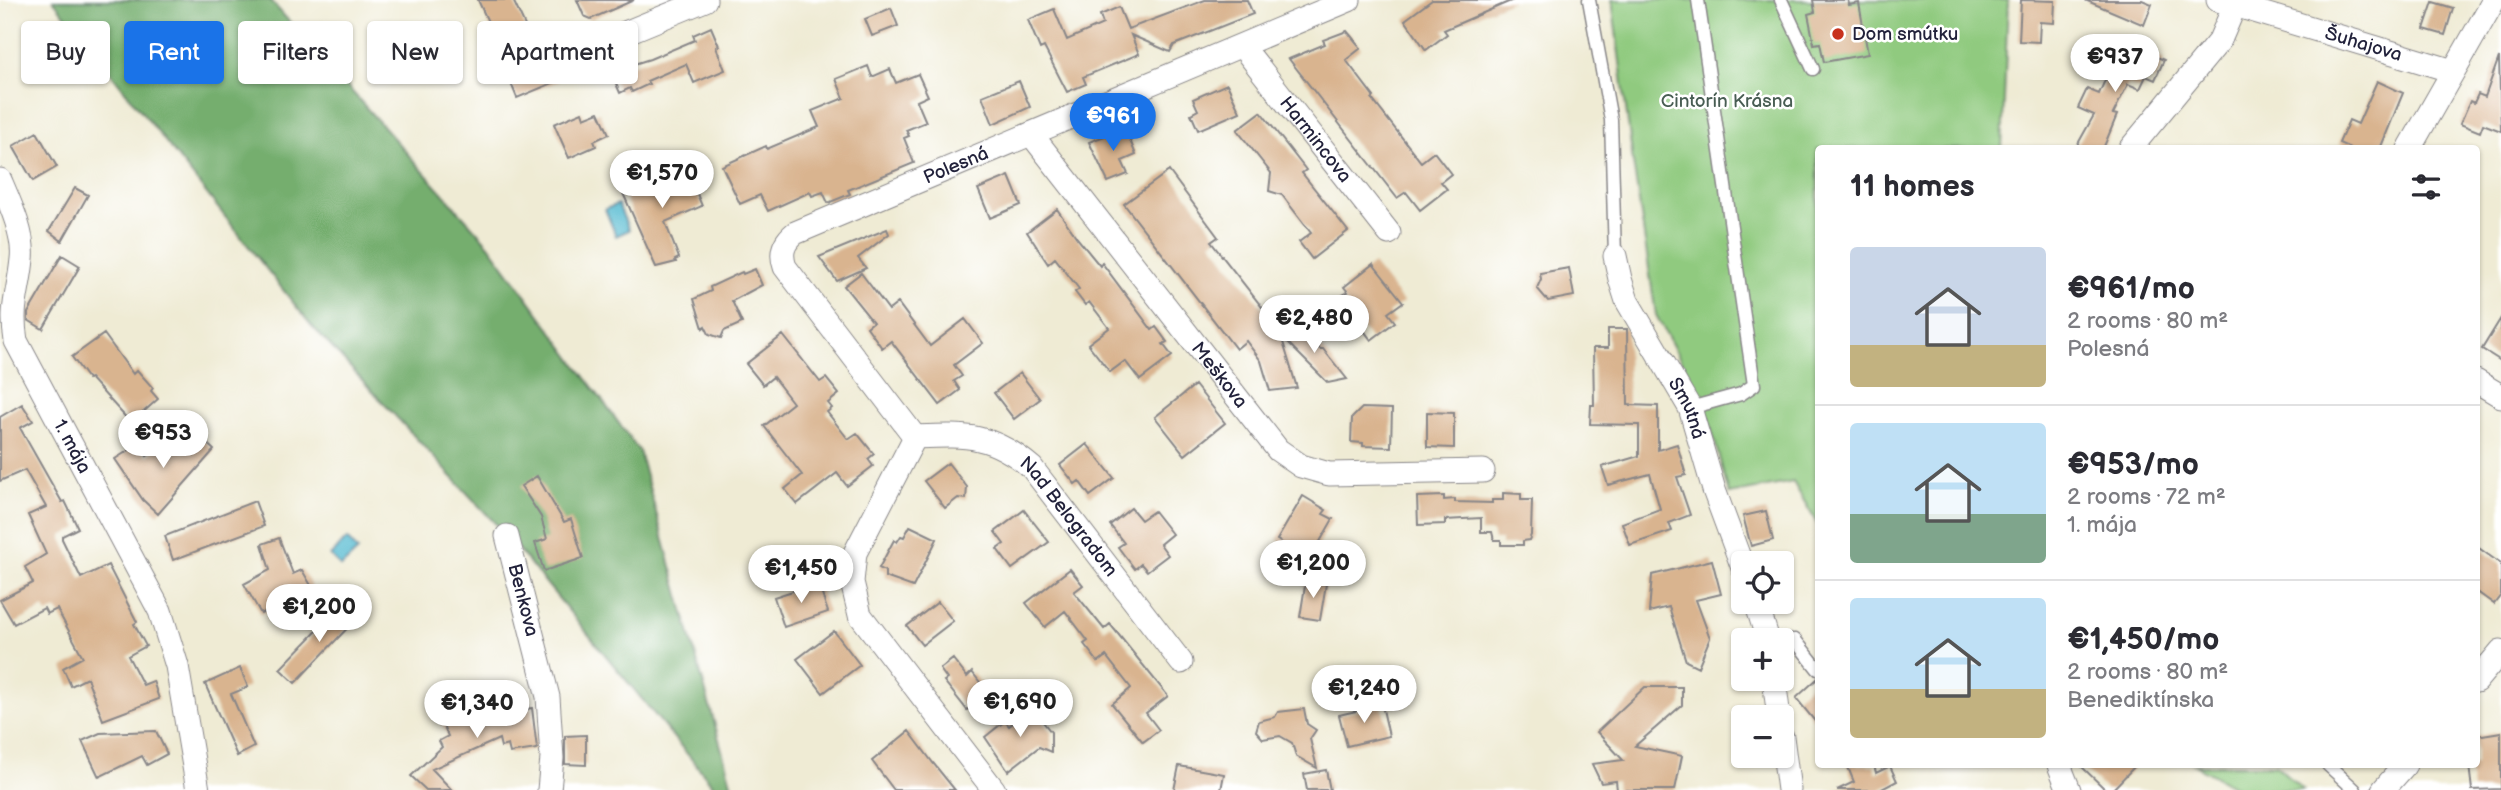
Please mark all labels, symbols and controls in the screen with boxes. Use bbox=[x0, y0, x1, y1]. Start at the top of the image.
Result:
chip: Buy bbox=[21, 21, 110, 84]
chip: Rent bbox=[124, 21, 224, 84]
chip: Filters bbox=[238, 21, 353, 84]
chip: New bbox=[367, 21, 463, 84]
chip: Apartment bbox=[477, 21, 638, 84]
street label: Šuhajova bbox=[2322, 21, 2405, 66]
place label: Dom smútku bbox=[1852, 23, 1958, 46]
marker: Dom smútku bbox=[1830, 26, 1846, 42]
pin: €937 bbox=[2074, 34, 2156, 94]
text: €937 bbox=[2087, 43, 2143, 71]
park label: Cintorín Krásna bbox=[1661, 90, 1793, 113]
street label: Harmincova bbox=[1275, 92, 1356, 187]
pin: €961 bbox=[1072, 94, 1154, 153]
text: €961 bbox=[1086, 102, 1140, 130]
street label: Polesná bbox=[920, 141, 992, 189]
pin: €1,570 bbox=[605, 150, 719, 210]
text: €1,570 bbox=[626, 159, 698, 187]
icon: filters bbox=[2407, 168, 2445, 206]
text: 11 homes bbox=[1850, 169, 1974, 205]
text: €961/mo bbox=[2067, 271, 2195, 307]
icon: home bbox=[1906, 275, 1990, 359]
pin: €2,480 bbox=[1257, 296, 1371, 355]
text: €2,480 bbox=[1275, 304, 1353, 332]
text: 2 rooms · 80 m² bbox=[2067, 307, 2228, 335]
text: Polesná bbox=[2067, 335, 2150, 363]
street label: Meškova bbox=[1186, 337, 1252, 413]
street label: Smutná bbox=[1663, 373, 1710, 442]
pin: €953 bbox=[122, 410, 204, 470]
street label: 1. mája bbox=[48, 415, 96, 477]
text: €953 bbox=[134, 419, 192, 447]
text: €953/mo bbox=[2067, 447, 2199, 483]
street label: Nad Belogradom bbox=[1015, 451, 1123, 581]
icon: home bbox=[1906, 451, 1990, 535]
text: 2 rooms · 72 m² bbox=[2067, 483, 2226, 511]
text: 1. mája bbox=[2067, 511, 2137, 539]
pin: €1,200 bbox=[1256, 540, 1370, 600]
pin: €1,450 bbox=[744, 546, 858, 605]
text: €1,200 bbox=[1276, 549, 1350, 577]
map controls bbox=[1731, 551, 1794, 768]
button: locate bbox=[1731, 551, 1794, 614]
text: €1,450 bbox=[764, 554, 838, 582]
street label: Benkova bbox=[503, 561, 544, 639]
pin: €1,200 bbox=[262, 584, 376, 644]
text: €1,200 bbox=[282, 593, 356, 621]
text: €1,450/mo bbox=[2067, 622, 2219, 658]
icon: home bbox=[1906, 626, 1990, 710]
button: + bbox=[1731, 628, 1794, 691]
text: 2 rooms · 80 m² bbox=[2067, 658, 2228, 686]
pin: €1,240 bbox=[1307, 666, 1421, 725]
text: €1,240 bbox=[1328, 674, 1400, 702]
pin: €1,340 bbox=[420, 680, 534, 740]
pin: €1,690 bbox=[963, 680, 1077, 739]
text: Benediktínska bbox=[2067, 686, 2214, 714]
text: €1,690 bbox=[983, 688, 1057, 716]
text: €1,340 bbox=[440, 689, 514, 717]
button: − bbox=[1731, 705, 1794, 768]

